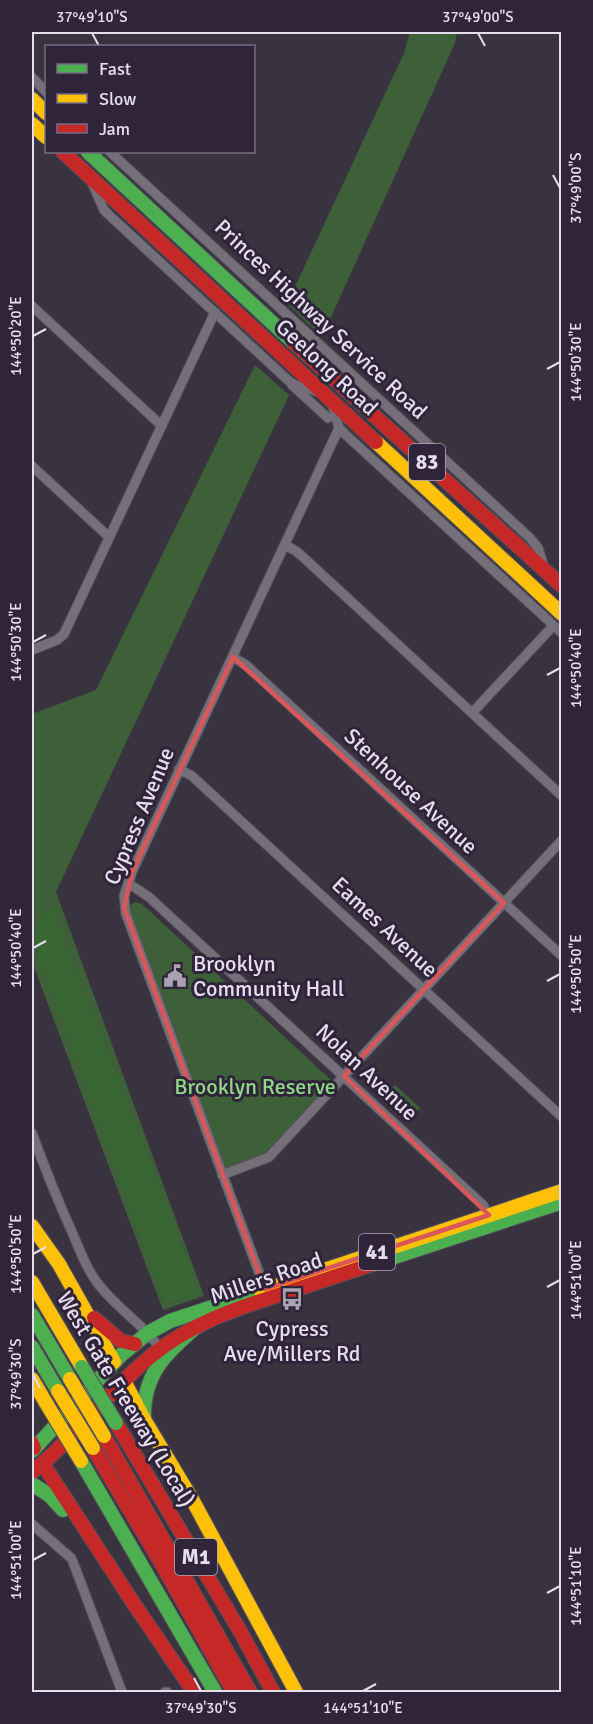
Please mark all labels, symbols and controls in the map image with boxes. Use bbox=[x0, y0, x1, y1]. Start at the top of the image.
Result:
text: 37°49'10"S bbox=[56, 8, 128, 26]
text: 37°49'00"S bbox=[442, 8, 514, 26]
legend bbox=[45, 45, 255, 153]
text: Fast bbox=[99, 58, 131, 80]
text: Slow bbox=[99, 88, 136, 110]
text: Jam bbox=[99, 118, 130, 140]
text: 37°49'00"S bbox=[567, 152, 585, 224]
street label: Princes Highway Service Road bbox=[209, 213, 433, 425]
text: 144°50'20"E bbox=[7, 296, 25, 376]
street label: Geelong Road bbox=[270, 313, 384, 421]
text: 144°50'30"E bbox=[567, 322, 585, 402]
road number: 83 bbox=[409, 444, 445, 480]
text: 144°50'30"E bbox=[7, 602, 25, 682]
text: 144°50'40"E bbox=[567, 628, 585, 708]
street label: Stenhouse Avenue bbox=[339, 722, 483, 860]
street label: Cypress Avenue bbox=[98, 743, 180, 889]
street label: Eames Avenue bbox=[326, 871, 444, 983]
text: 144°50'40"E bbox=[7, 908, 25, 988]
text: 144°50'50"E bbox=[567, 934, 585, 1014]
place label: Brooklyn Community Hall bbox=[193, 950, 344, 1002]
public building icon: Brooklyn Community Hall bbox=[162, 963, 188, 989]
street label: Nolan Avenue bbox=[310, 1018, 424, 1126]
park label: Brooklyn Reserve bbox=[174, 1073, 336, 1100]
text: 144°50'50"E bbox=[7, 1214, 25, 1294]
road number: 41 bbox=[359, 1234, 395, 1270]
text: 144°51'00"E bbox=[567, 1240, 585, 1320]
street label: Millers Road bbox=[206, 1246, 326, 1310]
street label: West Gate Freeway (Local) bbox=[51, 1286, 201, 1512]
bus stop icon: Cypress Ave/Millers Rd bbox=[279, 1286, 305, 1312]
place label: Cypress Ave/Millers Rd bbox=[223, 1315, 361, 1367]
text: 37°49'30"S bbox=[7, 1338, 25, 1410]
text: 144°51'00"E bbox=[7, 1520, 25, 1600]
road number: M1 bbox=[175, 1539, 217, 1575]
text: 144°51'10"E bbox=[567, 1546, 585, 1626]
text: 37°49'30"S bbox=[165, 1699, 237, 1717]
text: 144°51'10"E bbox=[323, 1699, 403, 1717]

